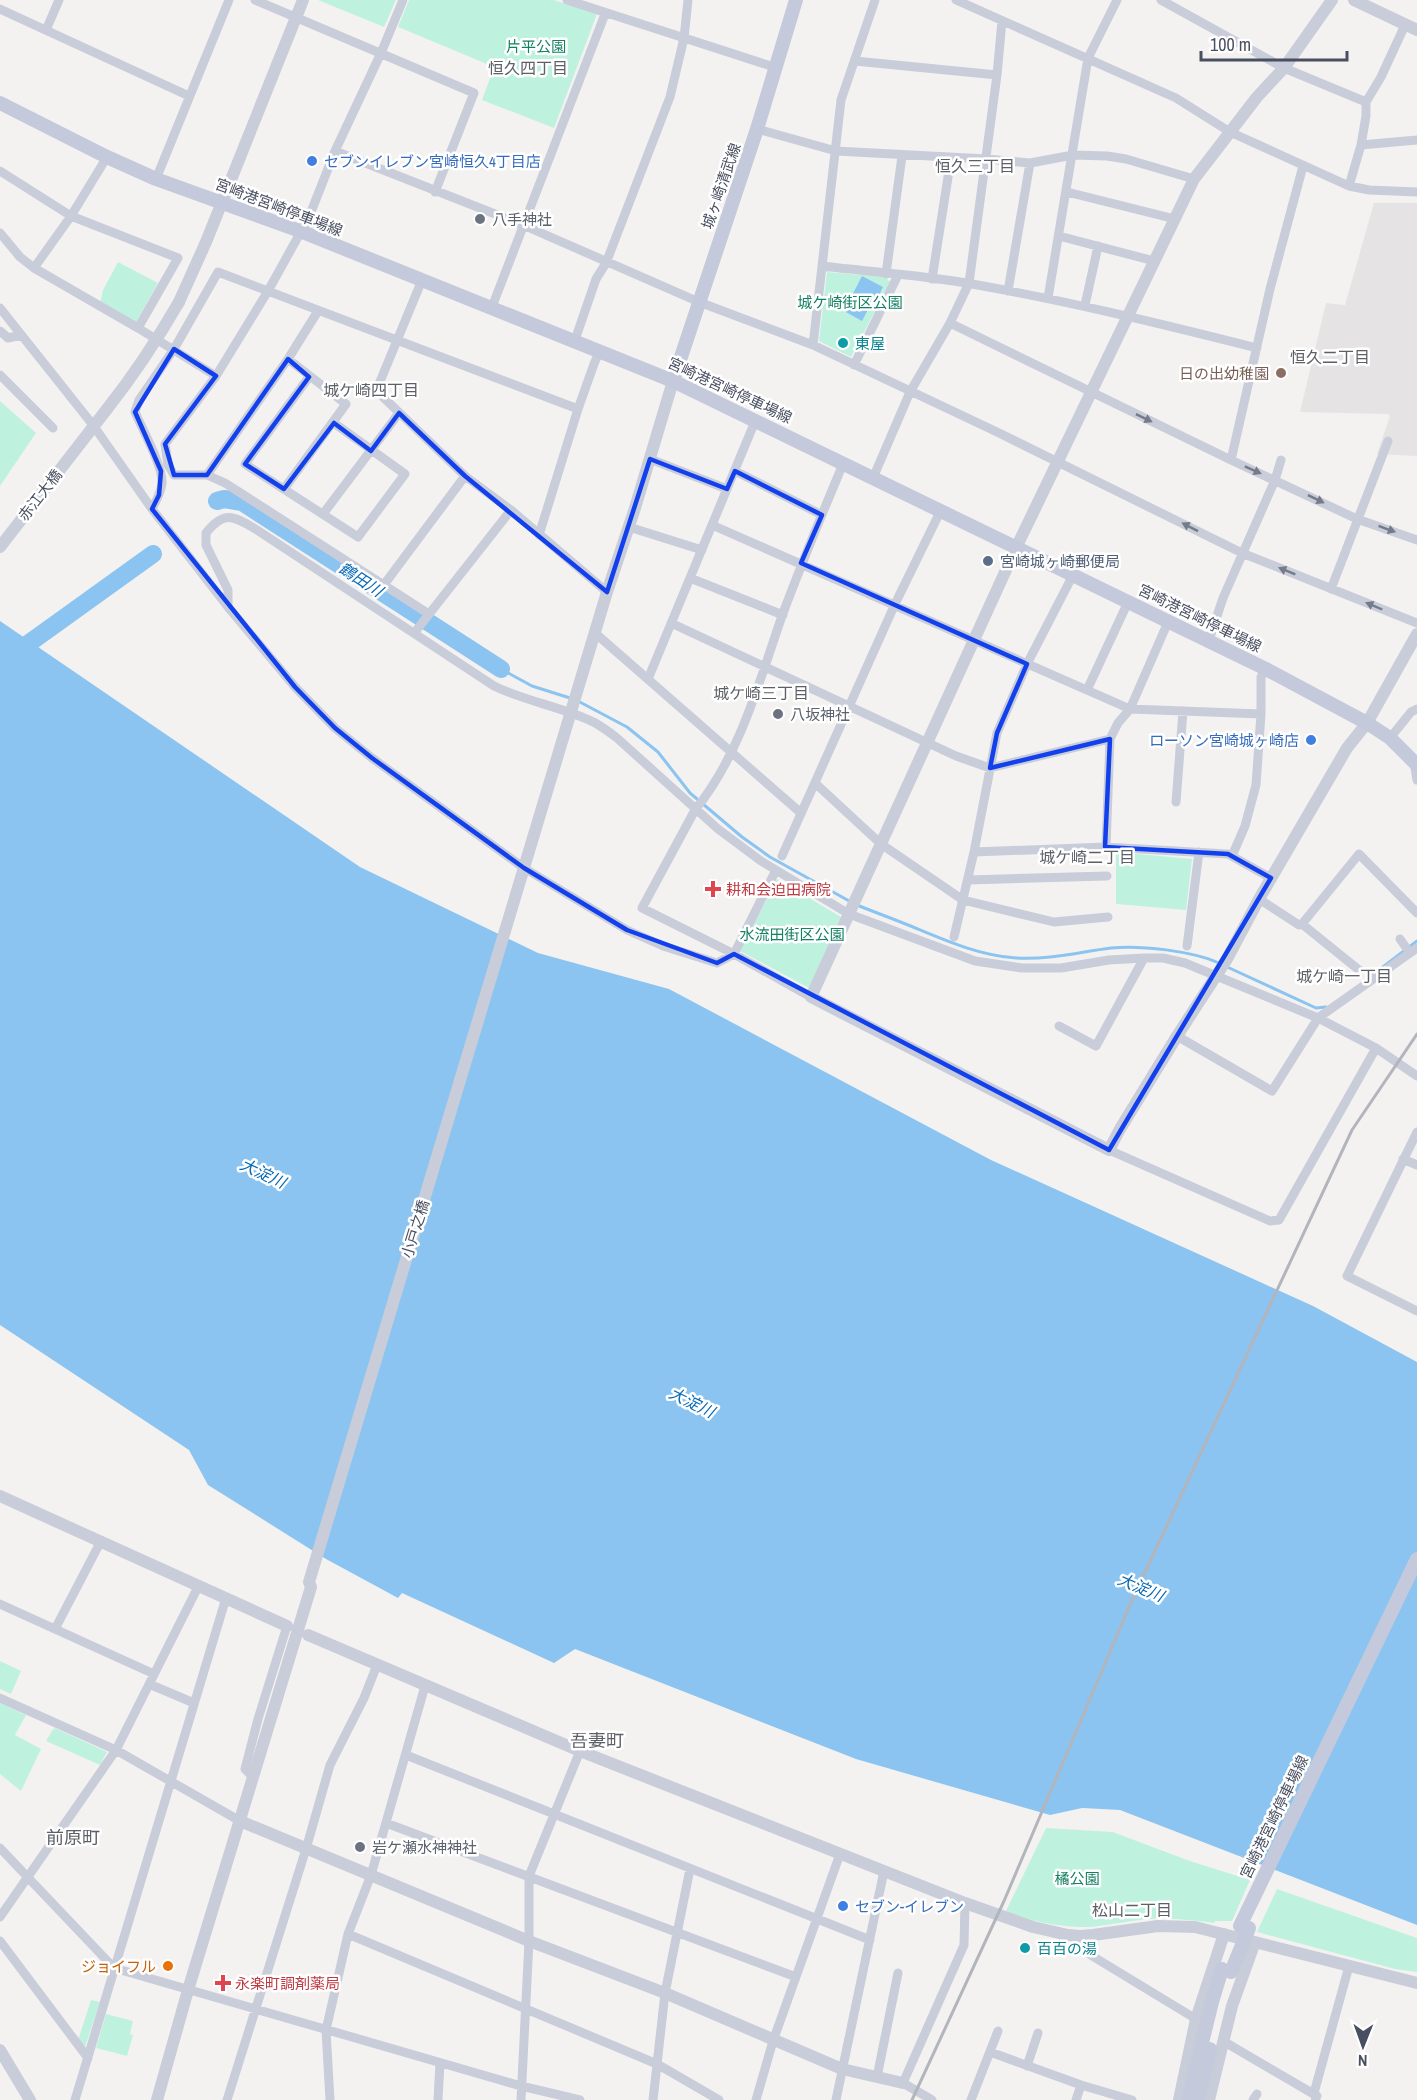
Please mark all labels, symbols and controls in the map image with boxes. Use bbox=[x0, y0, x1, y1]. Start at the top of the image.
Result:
scale bar bbox=[1201, 24, 1346, 62]
text: 100 m bbox=[1210, 32, 1251, 57]
park label: 片平公園 bbox=[506, 36, 566, 57]
district label: 恒久四丁目 bbox=[488, 57, 568, 79]
street label: 城ヶ崎清武線 bbox=[696, 140, 746, 232]
place label: セブンイレブン宮崎恒久4丁目店 bbox=[324, 151, 541, 172]
marker: セブンイレブン宮崎恒久4丁目店 bbox=[305, 154, 319, 168]
district label: 恒久三丁目 bbox=[935, 155, 1015, 177]
street label: 宮崎港宮崎停車場線 bbox=[212, 173, 346, 241]
place label: 八手神社 bbox=[492, 209, 552, 230]
marker: 八手神社 bbox=[473, 212, 487, 226]
park label: 城ケ崎街区公園 bbox=[797, 292, 903, 313]
place label: 東屋 bbox=[855, 333, 885, 354]
marker: 東屋 bbox=[836, 336, 850, 350]
district label: 恒久二丁目 bbox=[1290, 346, 1370, 368]
street label: 宮崎港宮崎停車場線 bbox=[664, 352, 796, 428]
place label: 日の出幼稚園 bbox=[1179, 363, 1269, 384]
marker: 日の出幼稚園 bbox=[1274, 366, 1288, 380]
district label: 城ケ崎四丁目 bbox=[323, 379, 419, 401]
one-way arrow bbox=[1135, 413, 1152, 422]
street label: 赤江大橋 bbox=[13, 465, 67, 525]
one-way arrow bbox=[1244, 465, 1262, 475]
one-way arrow bbox=[1307, 495, 1324, 504]
one-way arrow bbox=[1182, 522, 1199, 532]
one-way arrow bbox=[1378, 525, 1396, 534]
place label: 宮崎城ヶ崎郵便局 bbox=[1000, 551, 1120, 572]
marker: 宮崎城ヶ崎郵便局 bbox=[981, 554, 995, 568]
water label: 鶴田川 bbox=[335, 557, 389, 602]
one-way arrow bbox=[1277, 566, 1295, 576]
street label: 宮崎港宮崎停車場線 bbox=[1135, 579, 1265, 657]
one-way arrow bbox=[1365, 601, 1383, 610]
district label: 城ケ崎三丁目 bbox=[713, 682, 809, 704]
place label: 八坂神社 bbox=[790, 704, 850, 725]
marker: 八坂神社 bbox=[771, 707, 785, 721]
place label: ローソン宮崎城ヶ崎店 bbox=[1149, 730, 1299, 751]
marker: ローソン宮崎城ヶ崎店 bbox=[1304, 733, 1318, 747]
district label: 城ケ崎二丁目 bbox=[1039, 846, 1135, 868]
place label: 耕和会迫田病院 bbox=[726, 879, 831, 900]
marker: 耕和会迫田病院 bbox=[704, 880, 722, 898]
park label: 水流田街区公園 bbox=[739, 924, 845, 945]
district label: 城ケ崎一丁目 bbox=[1296, 965, 1392, 987]
water label: 大淀川 bbox=[237, 1153, 291, 1194]
street label: 小戸之橋 bbox=[396, 1197, 434, 1261]
water label: 大淀川 bbox=[666, 1382, 720, 1423]
water label: 大淀川 bbox=[1115, 1567, 1169, 1607]
district label: 吾妻町 bbox=[570, 1728, 624, 1753]
street label: 宮崎港宮崎停車場線 bbox=[1235, 1752, 1313, 1882]
district label: 前原町 bbox=[46, 1825, 100, 1850]
place label: 岩ケ瀬水神神社 bbox=[372, 1837, 477, 1858]
marker: 岩ケ瀬水神神社 bbox=[353, 1840, 367, 1854]
park label: 橘公園 bbox=[1054, 1868, 1100, 1889]
place label: セブン-イレブン bbox=[855, 1896, 964, 1917]
marker: セブン-イレブン bbox=[836, 1899, 850, 1913]
district label: 松山二丁目 bbox=[1092, 1899, 1172, 1921]
place label: 百百の湯 bbox=[1037, 1938, 1097, 1959]
marker: 百百の湯 bbox=[1018, 1941, 1032, 1955]
place label: ジョイフル bbox=[81, 1956, 156, 1977]
marker: ジョイフル bbox=[161, 1959, 175, 1973]
place label: 永楽町調剤薬局 bbox=[235, 1973, 340, 1994]
marker: 永楽町調剤薬局 bbox=[216, 1976, 230, 1990]
north arrow bbox=[1333, 2016, 1393, 2076]
text: N bbox=[1358, 2050, 1368, 2072]

